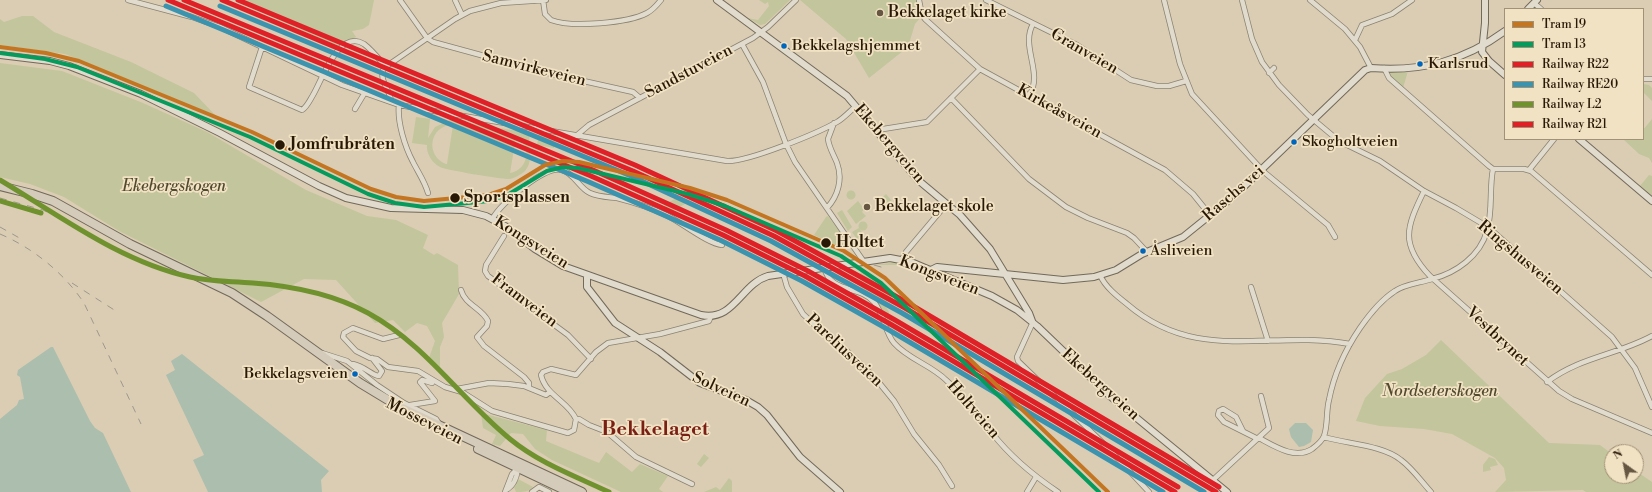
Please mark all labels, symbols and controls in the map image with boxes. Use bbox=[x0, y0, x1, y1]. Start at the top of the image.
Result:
place label: Bekkelaget kirke bbox=[888, 3, 1007, 23]
marker: Bekkelaget kirke bbox=[875, 8, 885, 18]
legend bbox=[1504, 8, 1644, 140]
text: Tram 19 bbox=[1542, 17, 1586, 32]
street label: Granveien bbox=[1047, 25, 1121, 79]
place label: Bekkelagshjemmet bbox=[792, 37, 920, 55]
text: Tram 13 bbox=[1542, 37, 1586, 52]
street label: Sandstuveien bbox=[642, 41, 736, 103]
marker: Bekkelagshjemmet bbox=[779, 41, 789, 51]
street label: Samvirkeveien bbox=[480, 47, 588, 91]
place label: Karlsrud bbox=[1428, 55, 1488, 73]
text: Railway R22 bbox=[1542, 57, 1609, 72]
marker: Karlsrud bbox=[1415, 59, 1425, 69]
text: Railway RE20 bbox=[1542, 77, 1618, 92]
street label: Kirkeåsveien bbox=[1013, 81, 1105, 143]
text: Railway L2 bbox=[1542, 97, 1602, 112]
street label: Ekebergveien bbox=[850, 101, 928, 187]
text: Railway R21 bbox=[1542, 117, 1607, 132]
place label: Skogholtveien bbox=[1302, 133, 1398, 151]
place label: Jomfrubråten bbox=[290, 135, 395, 155]
marker: Skogholtveien bbox=[1289, 137, 1299, 147]
marker: Jomfrubråten bbox=[273, 138, 287, 152]
street label: Raschs vei bbox=[1199, 162, 1269, 226]
park label: Ekebergskogen bbox=[122, 177, 226, 197]
place label: Sportsplassen bbox=[464, 188, 570, 208]
marker: Sportsplassen bbox=[448, 191, 462, 205]
place label: Bekkelaget skole bbox=[875, 197, 994, 217]
marker: Bekkelaget skole bbox=[862, 202, 872, 212]
street label: Kongsveien bbox=[490, 213, 572, 273]
street label: Ringshusveien bbox=[1473, 217, 1567, 299]
place label: Holtet bbox=[836, 233, 884, 253]
marker: Holtet bbox=[819, 236, 833, 250]
place label: Åsliveien bbox=[1150, 242, 1213, 260]
marker: Åsliveien bbox=[1138, 246, 1148, 256]
street label: Kongsveien bbox=[896, 252, 982, 300]
street label: Framveien bbox=[487, 270, 561, 332]
street label: Vestbrynet bbox=[1462, 303, 1532, 371]
street label: Pareliusveien bbox=[802, 310, 886, 392]
street label: Ekebergveien bbox=[1057, 345, 1143, 425]
place label: Bekkelagsveien bbox=[244, 365, 348, 383]
street label: Solveien bbox=[689, 368, 753, 412]
marker: Bekkelagsveien bbox=[350, 369, 360, 379]
street label: Holtveien bbox=[942, 377, 1004, 443]
park label: Nordseterskogen bbox=[1382, 382, 1498, 402]
street label: Mosseveien bbox=[382, 394, 466, 450]
district label: Bekkelaget bbox=[601, 418, 709, 442]
north arrow bbox=[1604, 444, 1644, 484]
text: N bbox=[1611, 447, 1625, 463]

